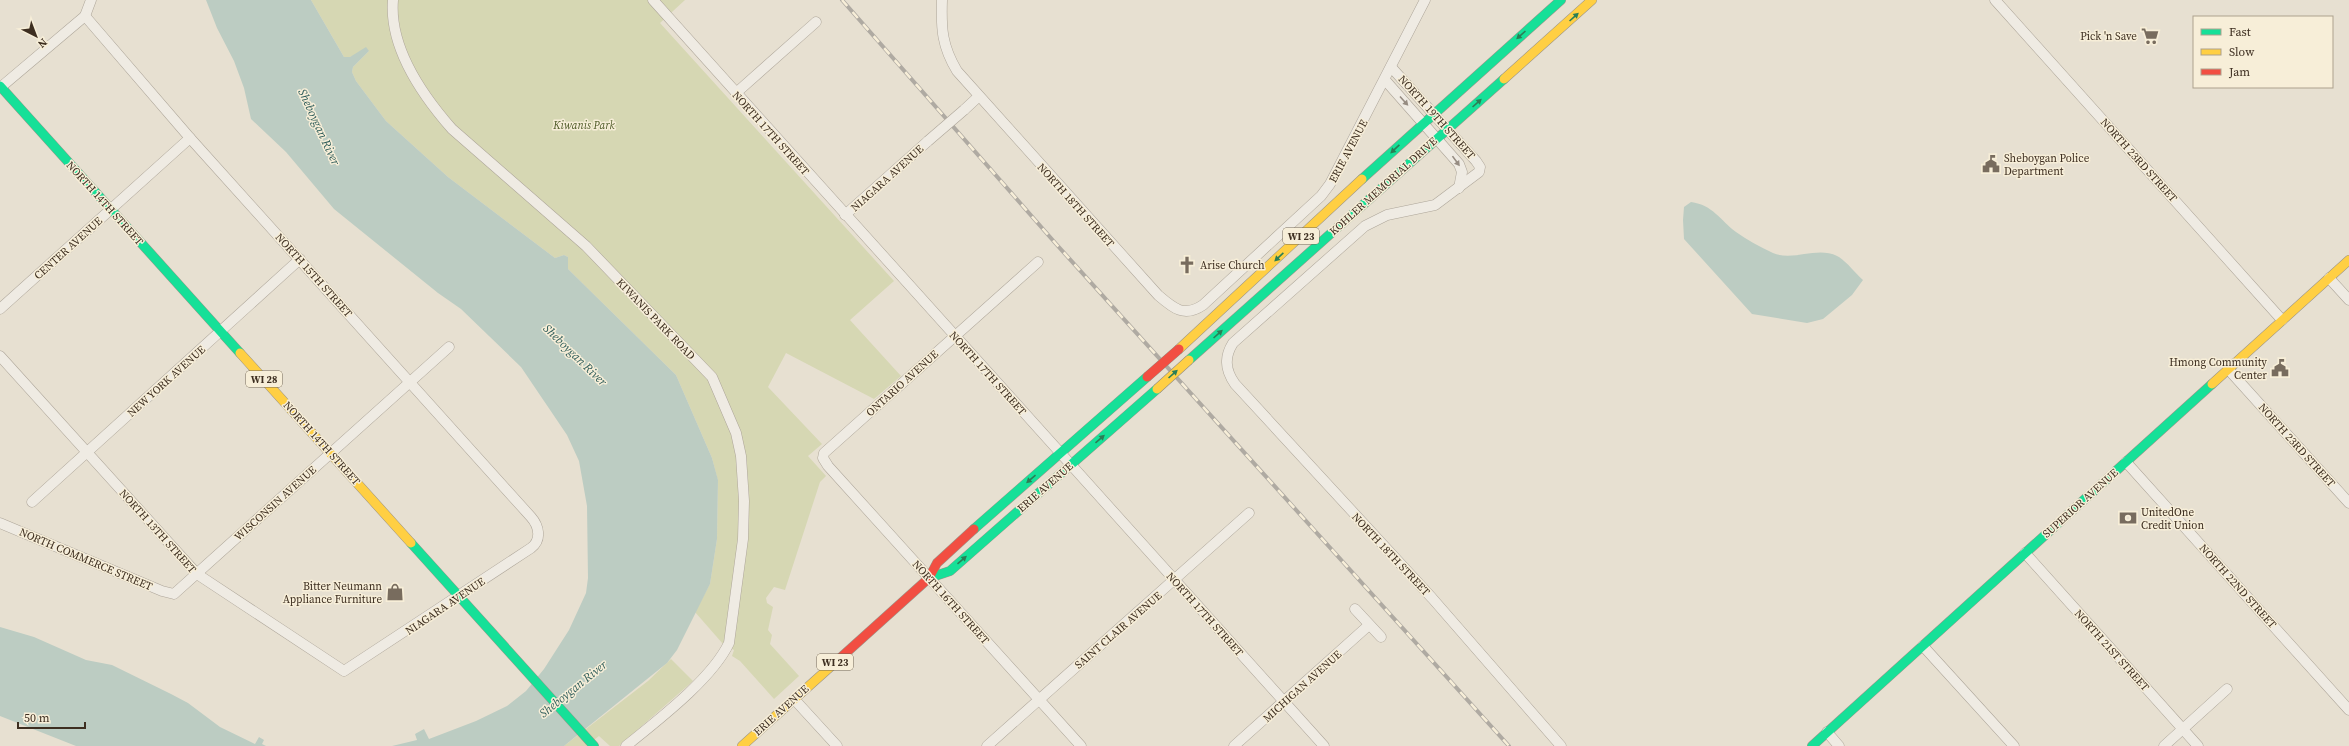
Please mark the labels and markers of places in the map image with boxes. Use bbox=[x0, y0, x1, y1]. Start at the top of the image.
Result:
supermarket icon: Pick 'n Save bbox=[2140, 26, 2160, 46]
place label: Pick 'n Save bbox=[2080, 29, 2137, 44]
place label: Sheboygan Police Department bbox=[2004, 151, 2090, 179]
public building icon: Sheboygan Police Department bbox=[1981, 154, 2001, 174]
church icon: Arise Church bbox=[1177, 255, 1197, 275]
place label: Arise Church bbox=[1200, 258, 1265, 273]
place label: Hmong Community Center bbox=[2169, 355, 2267, 383]
public building icon: Hmong Community Center bbox=[2270, 358, 2290, 378]
place label: UnitedOne Credit Union bbox=[2141, 505, 2204, 533]
bank icon: UnitedOne Credit Union bbox=[2118, 508, 2138, 528]
place label: Bitter Neumann Appliance Furniture bbox=[283, 579, 382, 607]
shop icon: Bitter Neumann Appliance Furniture bbox=[385, 582, 405, 602]

